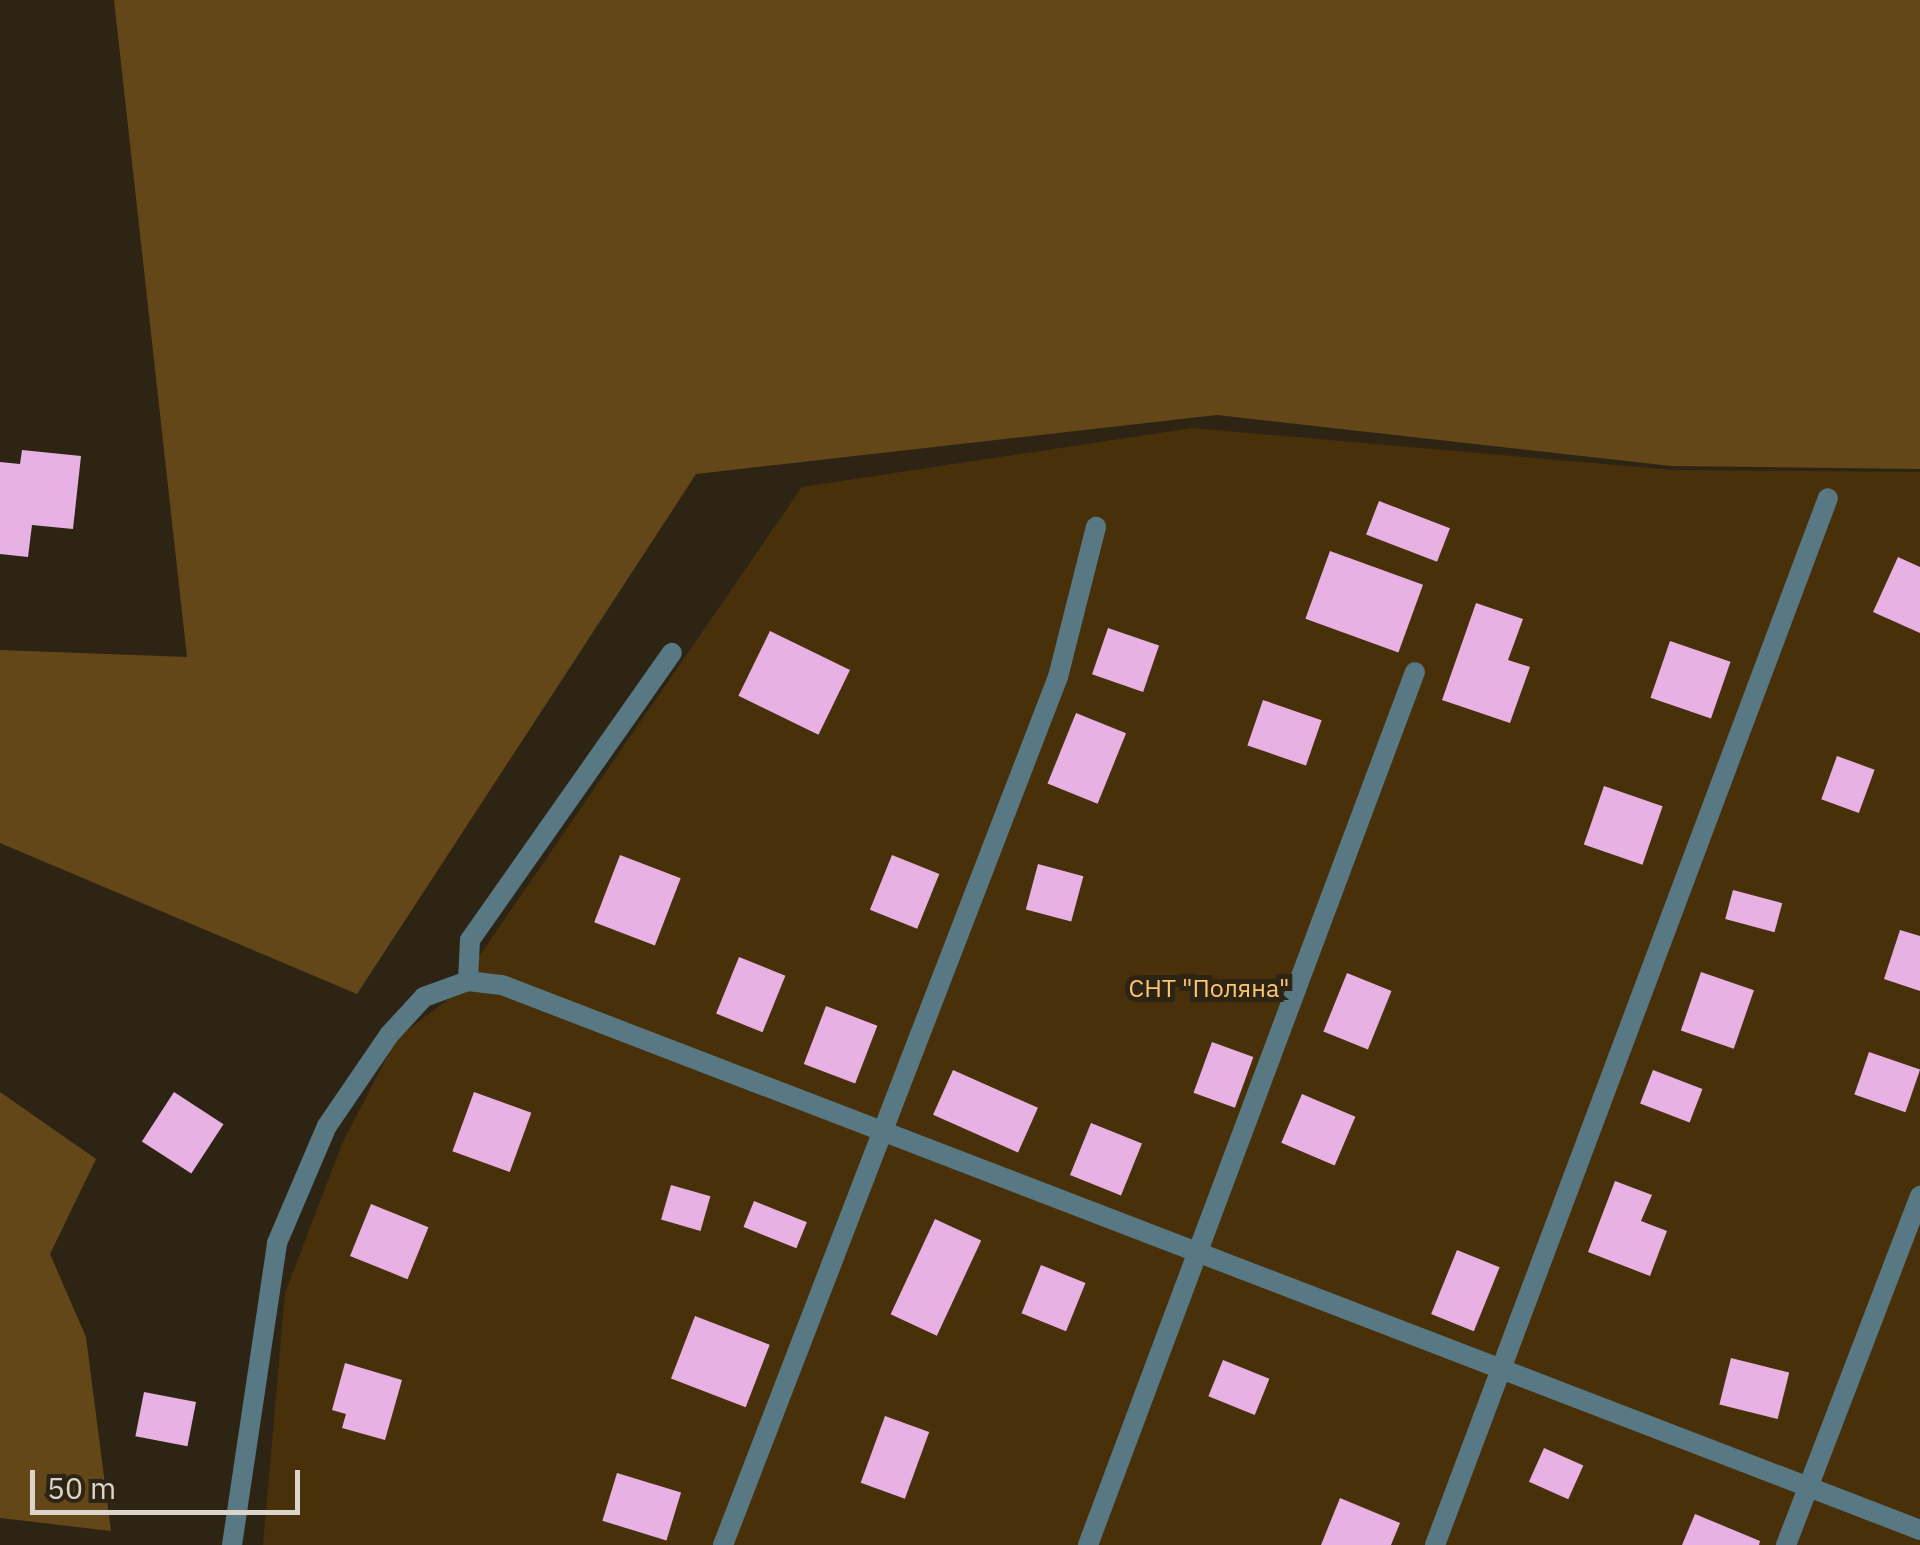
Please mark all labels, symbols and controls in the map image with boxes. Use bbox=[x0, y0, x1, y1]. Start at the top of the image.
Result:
park label: СНТ "Поляна" bbox=[1129, 973, 1289, 1003]
scale bar bbox=[35, 1450, 305, 1512]
text: 50 m bbox=[47, 1468, 116, 1507]

